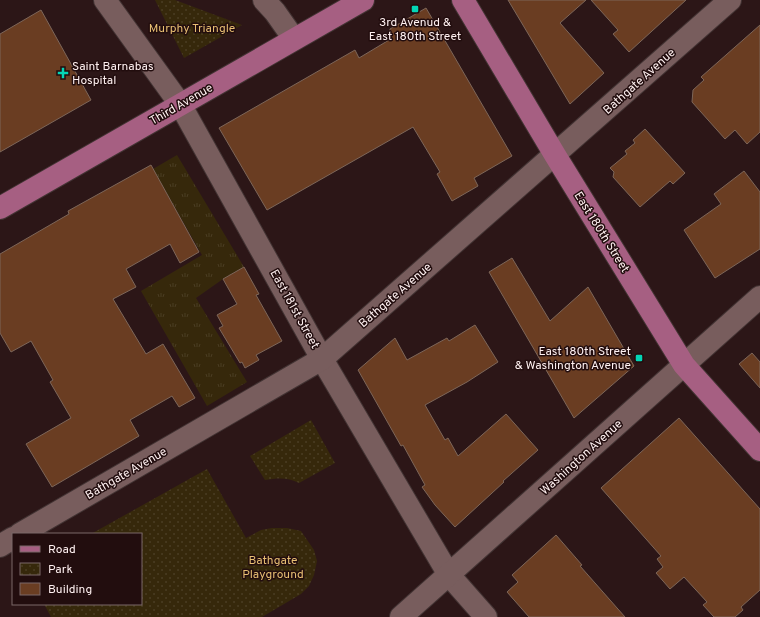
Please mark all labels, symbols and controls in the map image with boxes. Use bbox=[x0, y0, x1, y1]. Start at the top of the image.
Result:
marker: 3rd Avenud & East 180th Street bbox=[410, 4, 420, 14]
place label: 3rd Avenud & East 180th Street bbox=[369, 15, 461, 45]
park label: Murphy Triangle bbox=[149, 21, 235, 37]
street label: Bathgate Avenue bbox=[600, 45, 679, 118]
place label: Saint Barnabas Hospital bbox=[72, 59, 154, 89]
marker: Saint Barnabas Hospital bbox=[57, 67, 69, 79]
street label: Third Avenue bbox=[147, 80, 216, 129]
street label: East 180th Street bbox=[570, 189, 632, 276]
street label: Bathgate Avenue bbox=[356, 260, 435, 332]
street label: East 181st Street bbox=[266, 267, 323, 352]
place label: East 180th Street & Washington Avenue bbox=[515, 344, 631, 374]
marker: East 180th Street & Washington Avenue bbox=[634, 353, 644, 363]
street label: Washington Avenue bbox=[537, 417, 626, 499]
street label: Bathgate Avenue bbox=[83, 444, 170, 504]
legend bbox=[12, 533, 142, 605]
text: Road bbox=[48, 542, 76, 558]
park label: Bathgate Playground bbox=[242, 553, 304, 583]
text: Park bbox=[48, 562, 73, 578]
text: Building bbox=[48, 582, 92, 598]

